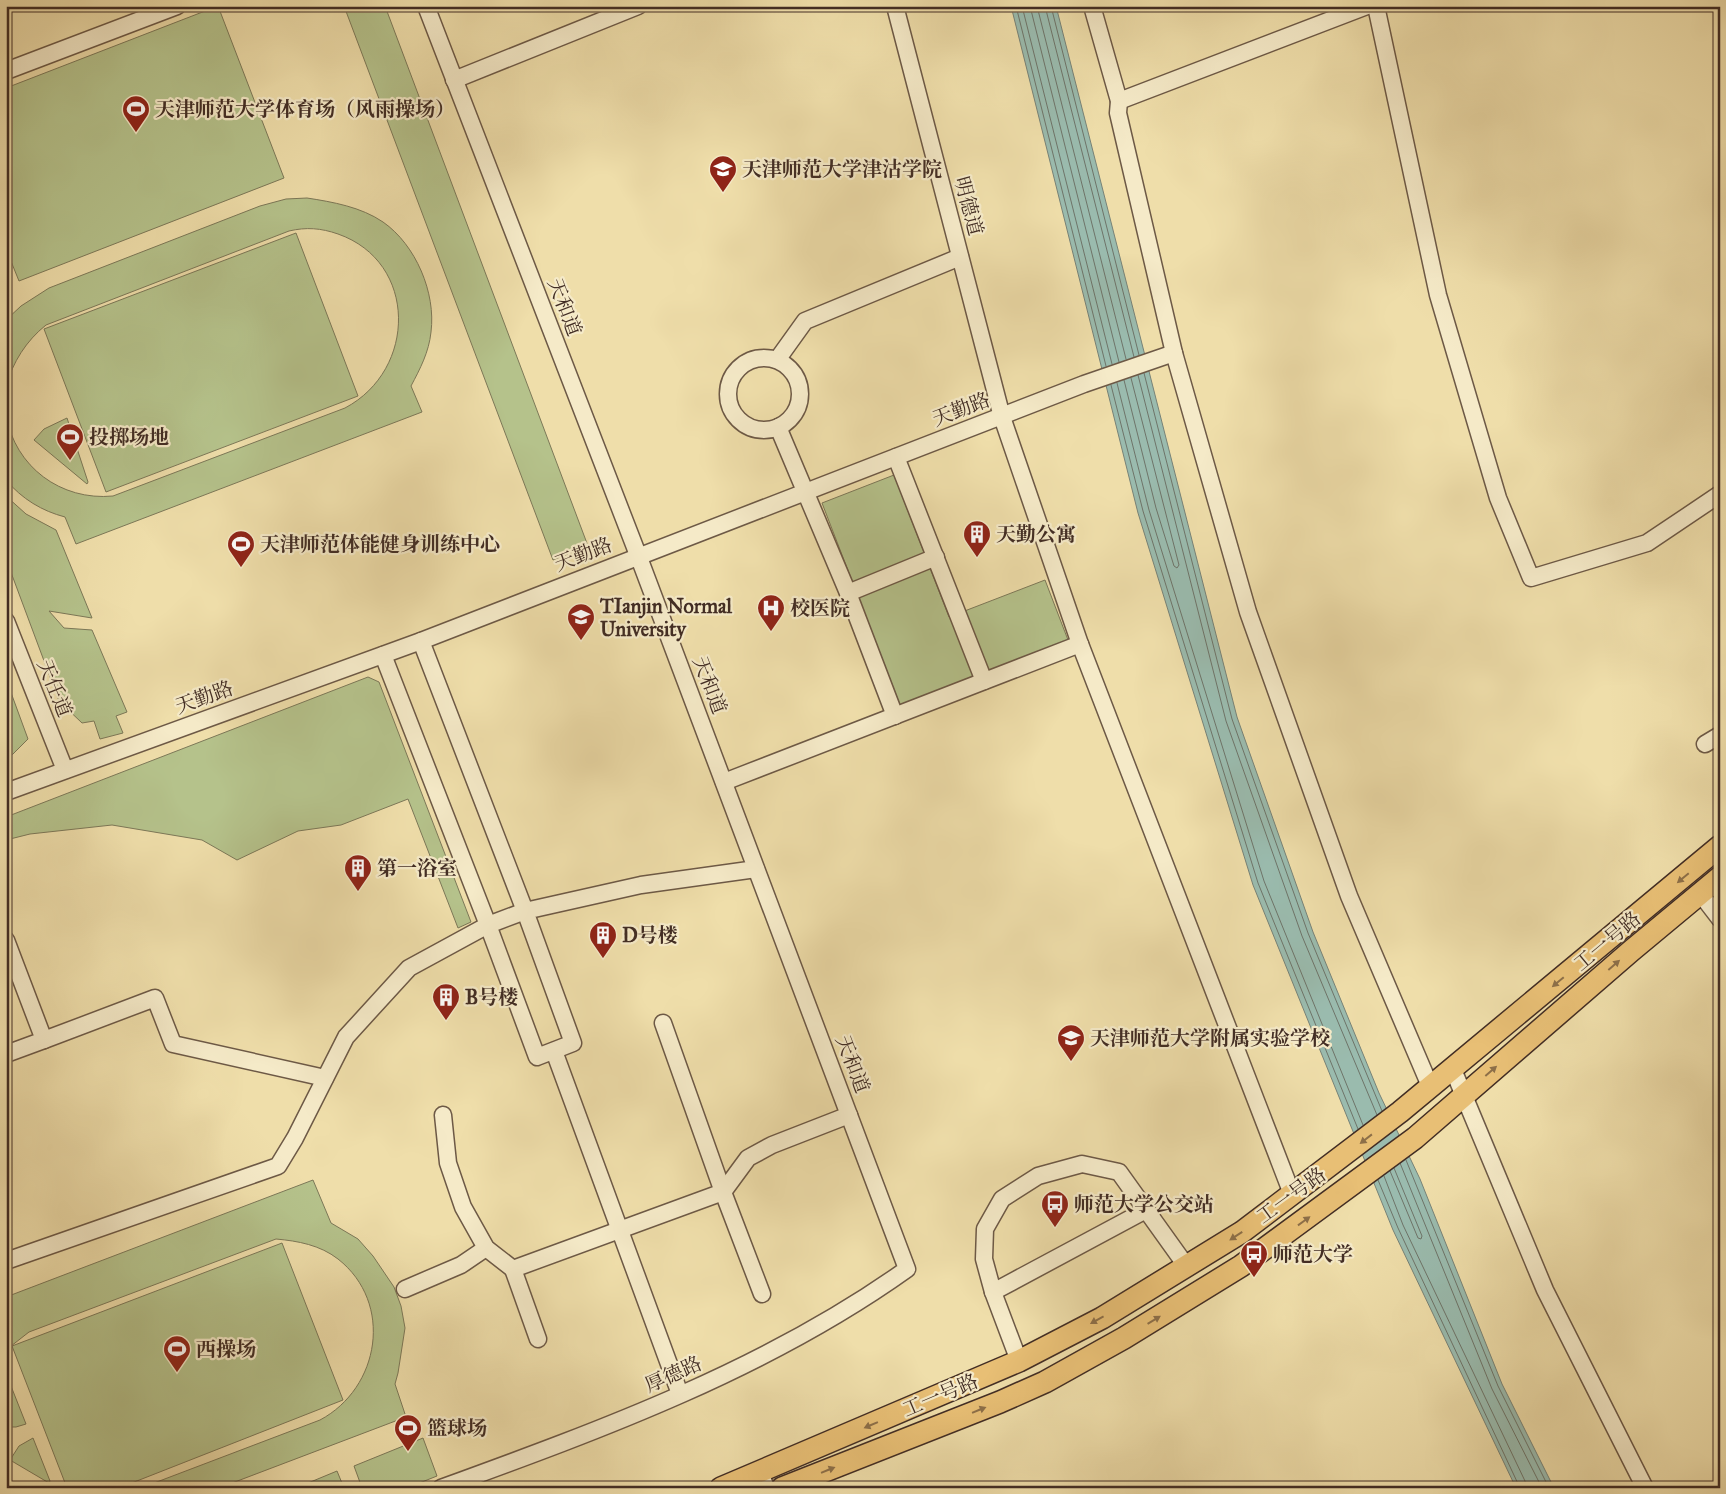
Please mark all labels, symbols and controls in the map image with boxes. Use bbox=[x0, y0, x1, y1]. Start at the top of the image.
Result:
sports icon: 天津师范大学体育场（风雨操场） bbox=[121, 94, 151, 133]
place label: 天津师范大学体育场（风雨操场） bbox=[155, 97, 455, 121]
school or university icon: 天津师范大学津沽学院 bbox=[708, 154, 738, 193]
place label: 天津师范大学津沽学院 bbox=[742, 157, 942, 181]
street label: 明德道 bbox=[950, 174, 988, 238]
street label: 天和道 bbox=[543, 275, 587, 339]
street label: 天勤路 bbox=[929, 387, 993, 431]
sports icon: 投掷场地 bbox=[55, 422, 85, 461]
place label: 投掷场地 bbox=[89, 425, 169, 449]
building icon: 天勤公寓 bbox=[962, 519, 992, 558]
place label: 天勤公寓 bbox=[996, 522, 1076, 546]
sports icon: 天津师范体能健身训练中心 bbox=[226, 529, 256, 568]
place label: 天津师范体能健身训练中心 bbox=[260, 532, 500, 556]
street label: 天勤路 bbox=[551, 532, 615, 576]
hospital icon: 校医院 bbox=[756, 593, 786, 632]
place label: TIanjin Normal University bbox=[599, 594, 732, 642]
place label: 校医院 bbox=[790, 596, 850, 620]
school or university icon: TIanjin Normal University bbox=[566, 602, 596, 641]
street label: 天和道 bbox=[688, 653, 732, 717]
street label: 天任道 bbox=[33, 656, 77, 720]
street label: 天勤路 bbox=[172, 675, 236, 719]
building icon: 第一浴室 bbox=[343, 853, 373, 892]
place label: 第一浴室 bbox=[377, 856, 457, 880]
one-way arrow bbox=[1677, 872, 1689, 884]
street label: 工一号路 bbox=[1569, 906, 1645, 976]
building icon: D号楼 bbox=[588, 920, 618, 959]
place label: D号楼 bbox=[622, 923, 678, 947]
one-way arrow bbox=[1608, 959, 1620, 971]
one-way arrow bbox=[1552, 976, 1564, 987]
building icon: B号楼 bbox=[431, 982, 461, 1021]
place label: B号楼 bbox=[465, 985, 518, 1009]
school or university icon: 天津师范大学附属实验学校 bbox=[1056, 1023, 1086, 1062]
place label: 天津师范大学附属实验学校 bbox=[1090, 1026, 1330, 1050]
street label: 天和道 bbox=[831, 1032, 875, 1096]
one-way arrow bbox=[1485, 1066, 1498, 1077]
one-way arrow bbox=[1360, 1133, 1373, 1144]
street label: 工一号路 bbox=[1252, 1162, 1330, 1228]
bus stop icon: 师范大学公交站 bbox=[1040, 1189, 1070, 1228]
place label: 师范大学公交站 bbox=[1074, 1192, 1214, 1216]
one-way arrow bbox=[1297, 1216, 1311, 1226]
one-way arrow bbox=[1229, 1231, 1242, 1240]
bus stop icon: 师范大学 bbox=[1239, 1239, 1269, 1278]
place label: 师范大学 bbox=[1273, 1242, 1353, 1266]
one-way arrow bbox=[1147, 1315, 1160, 1324]
one-way arrow bbox=[1090, 1316, 1104, 1324]
sports icon: 西操场 bbox=[162, 1334, 192, 1373]
place label: 西操场 bbox=[196, 1337, 256, 1361]
street label: 厚德路 bbox=[641, 1351, 705, 1397]
street label: 工一号路 bbox=[898, 1368, 982, 1422]
one-way arrow bbox=[972, 1406, 987, 1414]
sports icon: 篮球场 bbox=[393, 1413, 423, 1452]
place label: 篮球场 bbox=[427, 1416, 487, 1440]
one-way arrow bbox=[864, 1422, 878, 1430]
one-way arrow bbox=[820, 1466, 835, 1473]

